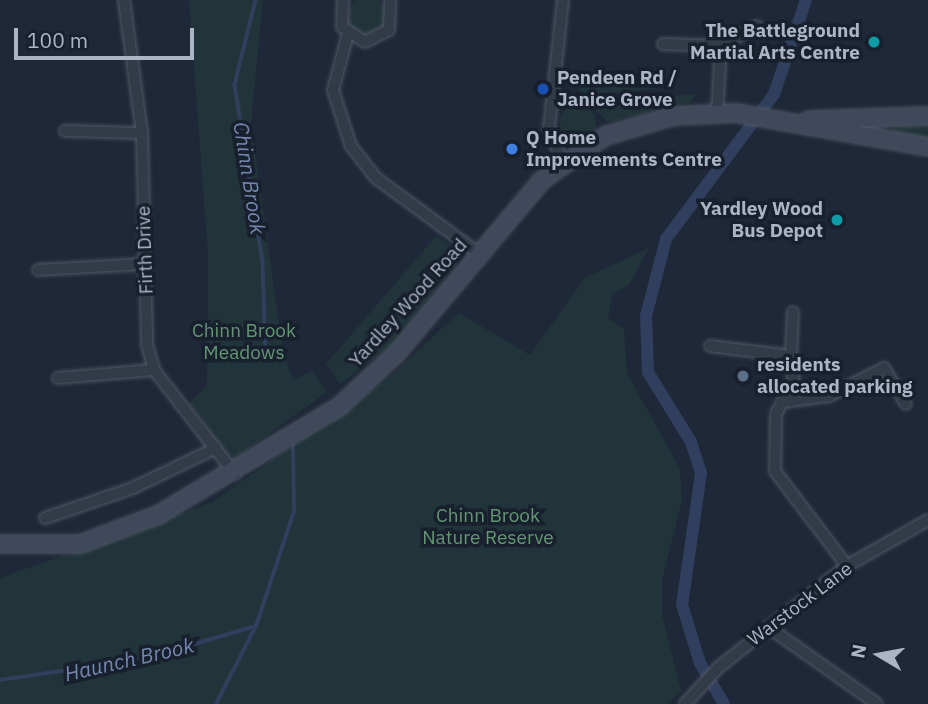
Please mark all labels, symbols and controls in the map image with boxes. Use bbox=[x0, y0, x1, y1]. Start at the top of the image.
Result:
scale bar bbox=[18, 14, 198, 58]
place label: The Battleground Martial Arts Centre bbox=[690, 20, 860, 64]
text: 100 m bbox=[27, 26, 88, 54]
marker: The Battleground Martial Arts Centre bbox=[866, 34, 882, 50]
place label: Pendeen Rd / Janice Grove bbox=[557, 67, 677, 111]
marker: Pendeen Rd / Janice Grove bbox=[535, 81, 551, 97]
water label: Chinn Brook bbox=[229, 120, 271, 236]
place label: Q Home Improvements Centre bbox=[526, 127, 722, 171]
marker: Q Home Improvements Centre bbox=[504, 141, 520, 157]
place label: Yardley Wood Bus Depot bbox=[700, 198, 823, 242]
street label: Firth Drive bbox=[132, 205, 158, 295]
marker: Yardley Wood Bus Depot bbox=[829, 212, 845, 228]
street label: Yardley Wood Road bbox=[344, 234, 472, 372]
park label: Chinn Brook Meadows bbox=[192, 320, 296, 364]
place label: residents allocated parking bbox=[757, 354, 913, 398]
marker: residents allocated parking bbox=[735, 368, 751, 384]
park label: Chinn Brook Nature Reserve bbox=[422, 505, 554, 549]
street label: Warstock Lane bbox=[743, 557, 857, 651]
north arrow bbox=[844, 620, 914, 690]
water label: Haunch Brook bbox=[62, 632, 196, 686]
text: N bbox=[845, 642, 871, 660]

